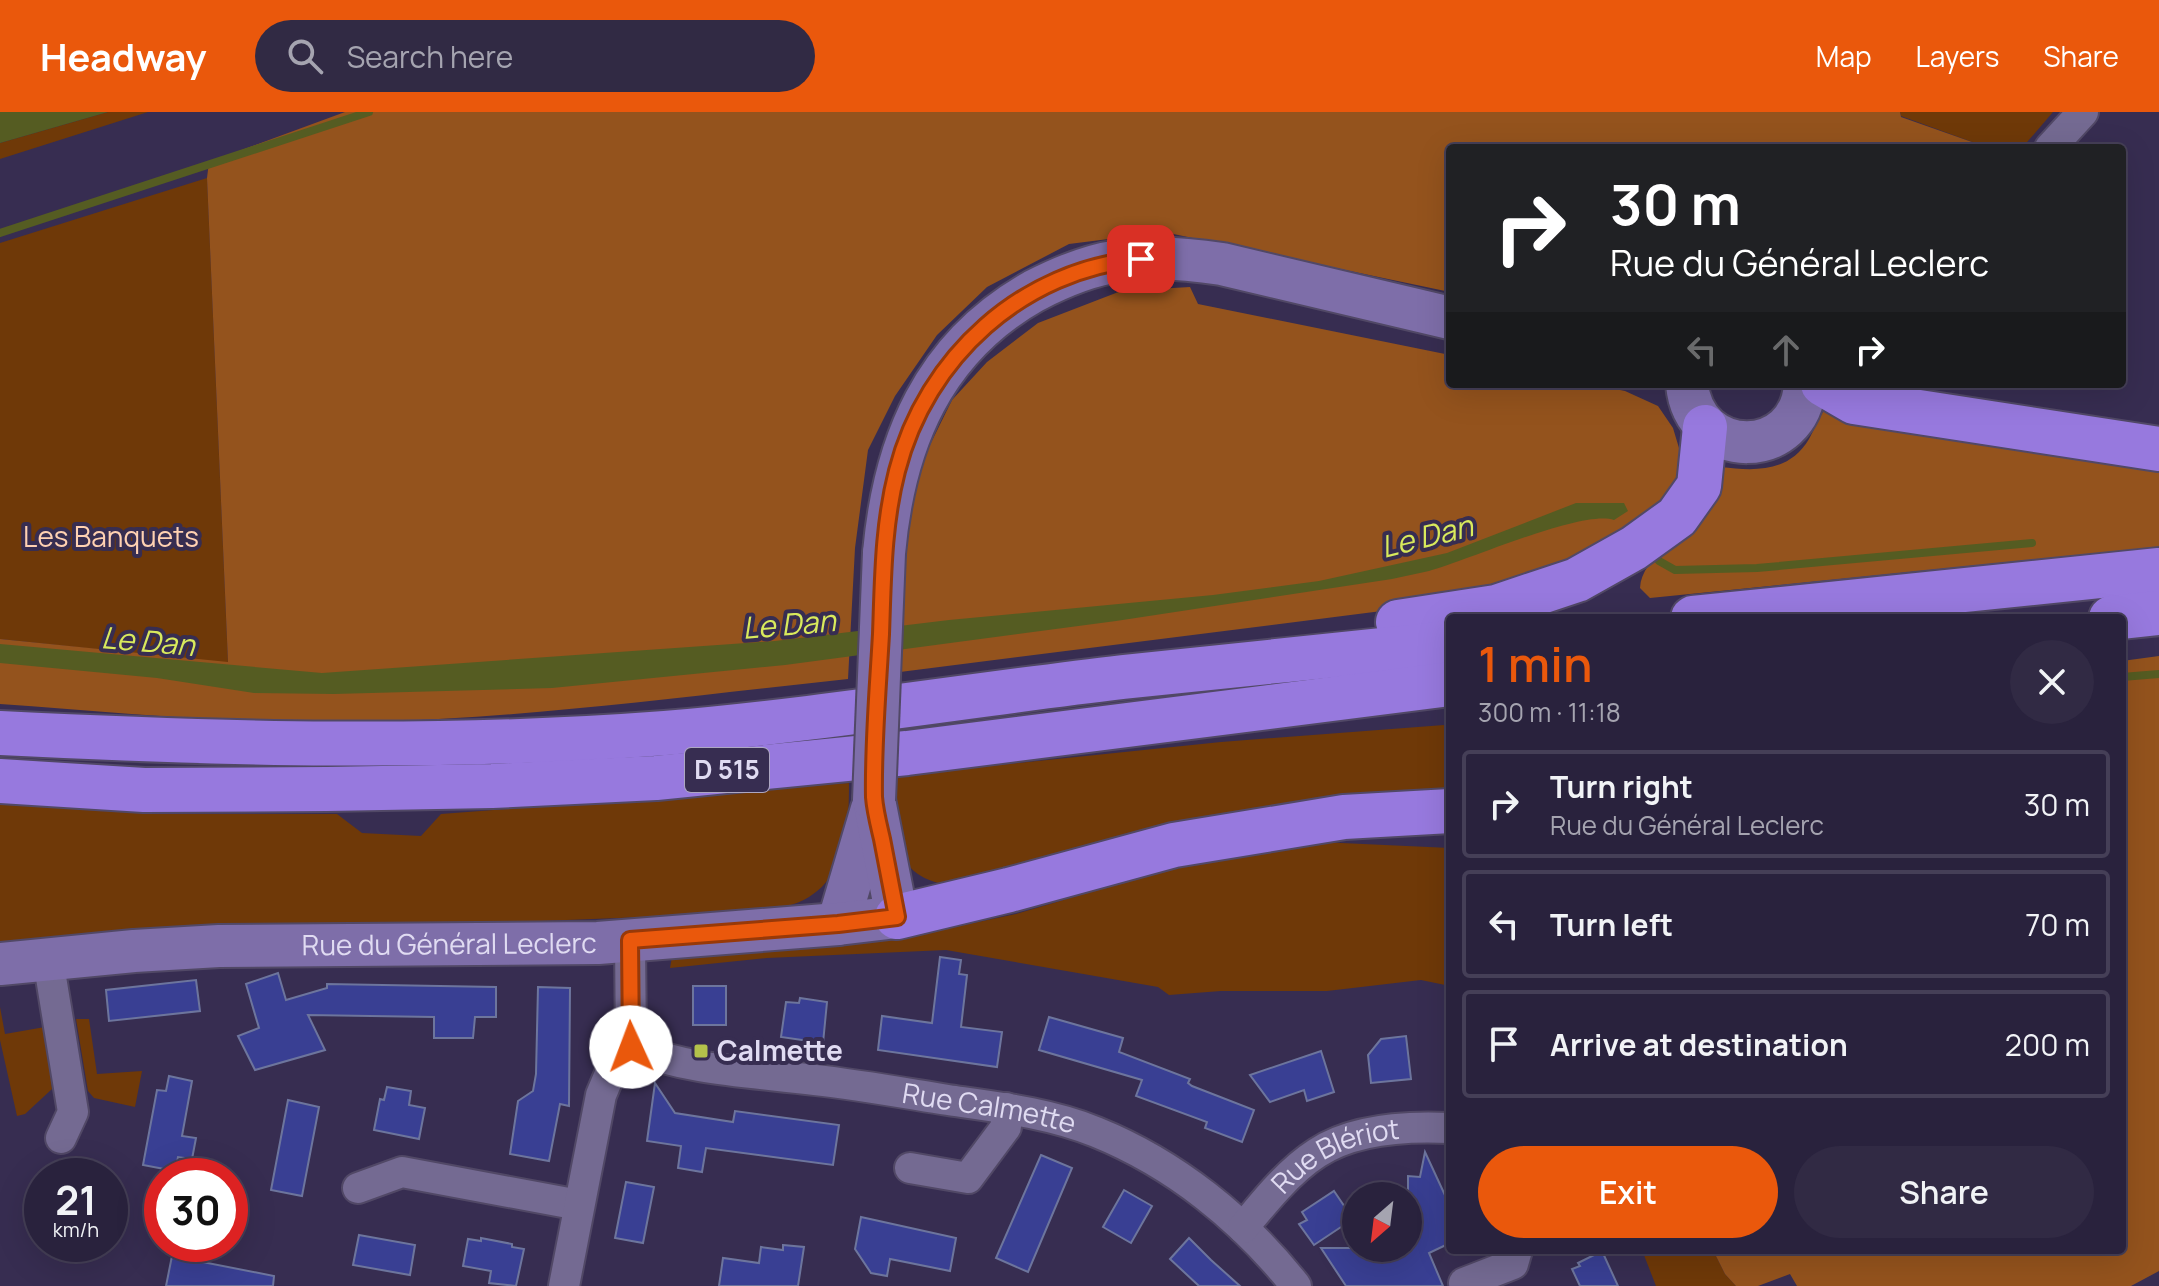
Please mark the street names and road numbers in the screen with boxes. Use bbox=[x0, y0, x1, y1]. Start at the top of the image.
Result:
road number: D 515 bbox=[685, 748, 769, 792]
street label: Rue du Général Leclerc bbox=[302, 923, 597, 963]
street label: Rue Calmette bbox=[900, 1073, 1081, 1142]
street label: Rue Blériot bbox=[1262, 1109, 1401, 1201]

